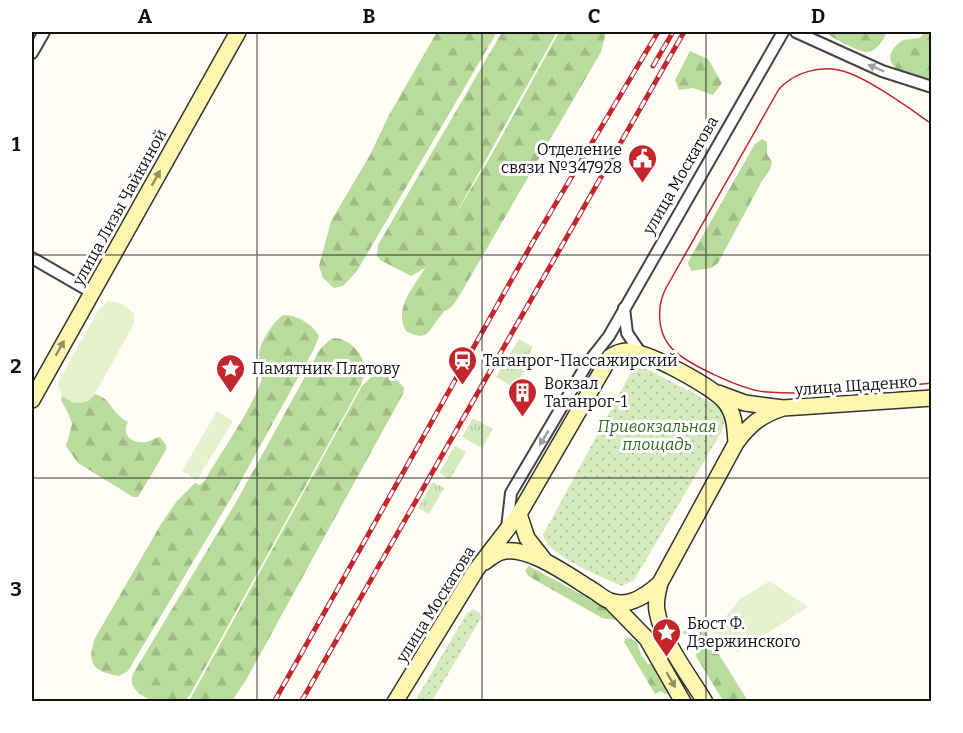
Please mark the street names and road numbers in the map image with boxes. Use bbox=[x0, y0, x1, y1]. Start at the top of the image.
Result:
street label: улица Москатова bbox=[638, 113, 722, 239]
street label: улица Лизы Чайкиной bbox=[68, 126, 170, 290]
street label: улица Щаденко bbox=[793, 372, 918, 399]
street label: улица Москатова bbox=[391, 542, 479, 667]

